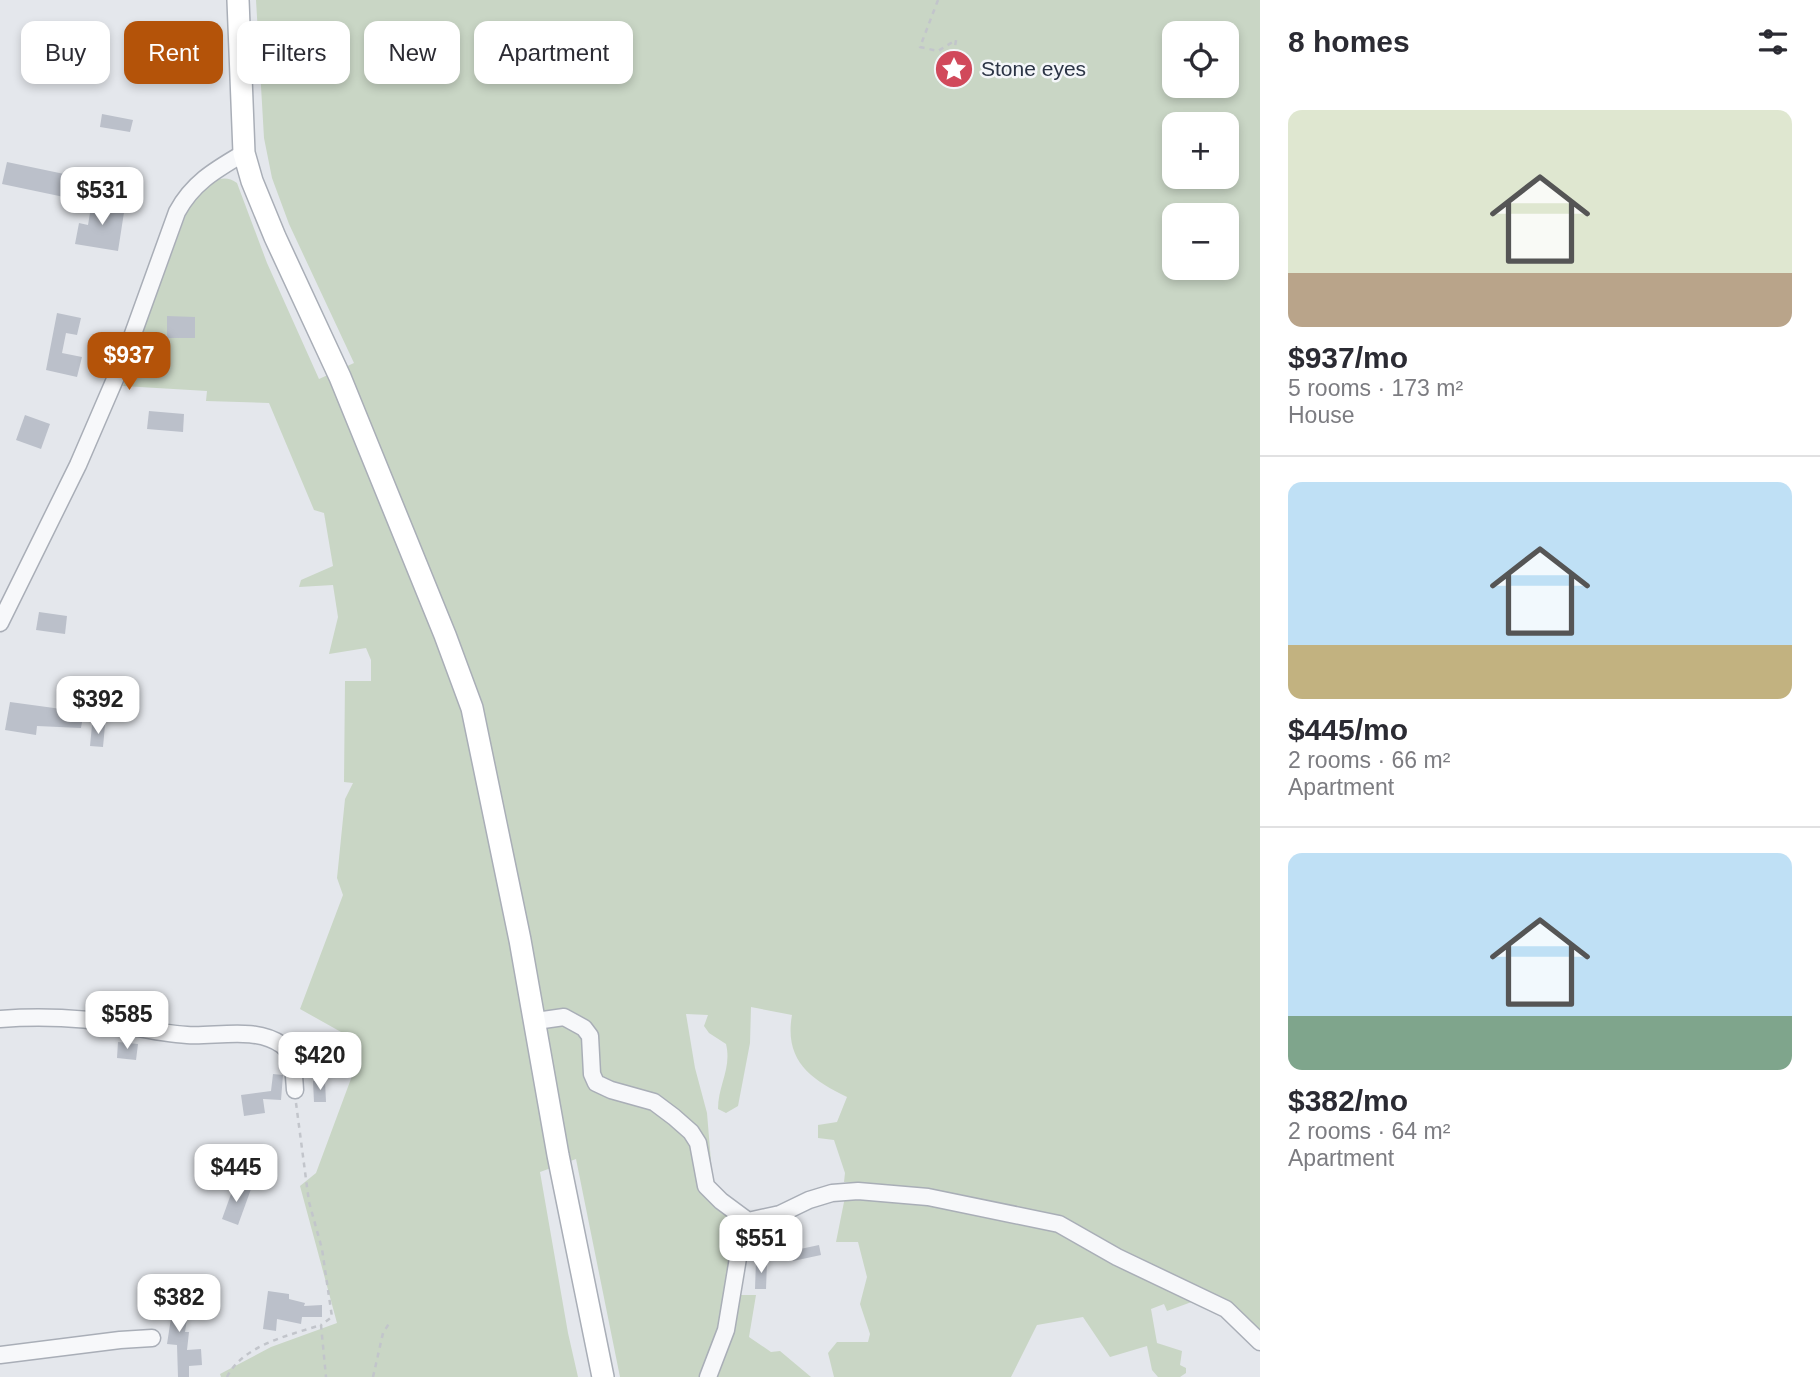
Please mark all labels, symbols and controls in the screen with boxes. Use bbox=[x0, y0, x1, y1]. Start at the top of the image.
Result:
chip: Buy bbox=[21, 21, 110, 84]
chip: Rent bbox=[124, 21, 223, 84]
chip: Filters bbox=[237, 21, 350, 84]
chip: New bbox=[364, 21, 460, 84]
chip: Apartment bbox=[474, 21, 633, 84]
map controls bbox=[1162, 21, 1239, 280]
button: locate bbox=[1162, 21, 1239, 98]
icon: filters bbox=[1754, 23, 1792, 61]
text: 8 homes bbox=[1288, 25, 1410, 58]
place icon: Stone eyes bbox=[933, 48, 975, 90]
place label: Stone eyes bbox=[981, 57, 1086, 80]
button: + bbox=[1162, 112, 1239, 189]
icon: home bbox=[1477, 156, 1603, 282]
pin: $531 bbox=[61, 168, 143, 227]
text: $531 bbox=[76, 177, 128, 203]
button: − bbox=[1162, 203, 1239, 280]
pin: $937 bbox=[88, 332, 170, 392]
text: $937/mo bbox=[1288, 341, 1408, 374]
text: $937 bbox=[103, 342, 155, 368]
text: 5 rooms · 173 m² bbox=[1288, 375, 1463, 401]
text: House bbox=[1288, 402, 1354, 428]
icon: home bbox=[1477, 528, 1603, 654]
pin: $392 bbox=[57, 676, 139, 736]
text: $392 bbox=[72, 686, 124, 712]
text: $445/mo bbox=[1288, 713, 1408, 746]
text: 2 rooms · 66 m² bbox=[1288, 747, 1450, 773]
text: Apartment bbox=[1288, 774, 1394, 800]
icon: home bbox=[1477, 899, 1603, 1025]
pin: $585 bbox=[86, 992, 168, 1051]
text: $585 bbox=[101, 1001, 153, 1027]
pin: $420 bbox=[279, 1032, 361, 1092]
text: $420 bbox=[294, 1042, 346, 1068]
text: $382/mo bbox=[1288, 1084, 1408, 1117]
text: 2 rooms · 64 m² bbox=[1288, 1118, 1450, 1144]
pin: $445 bbox=[195, 1144, 277, 1204]
text: Apartment bbox=[1288, 1145, 1394, 1171]
text: $445 bbox=[210, 1154, 262, 1180]
pin: $551 bbox=[720, 1216, 802, 1275]
text: $551 bbox=[735, 1225, 787, 1251]
pin: $382 bbox=[138, 1274, 220, 1334]
text: $382 bbox=[153, 1284, 205, 1310]

